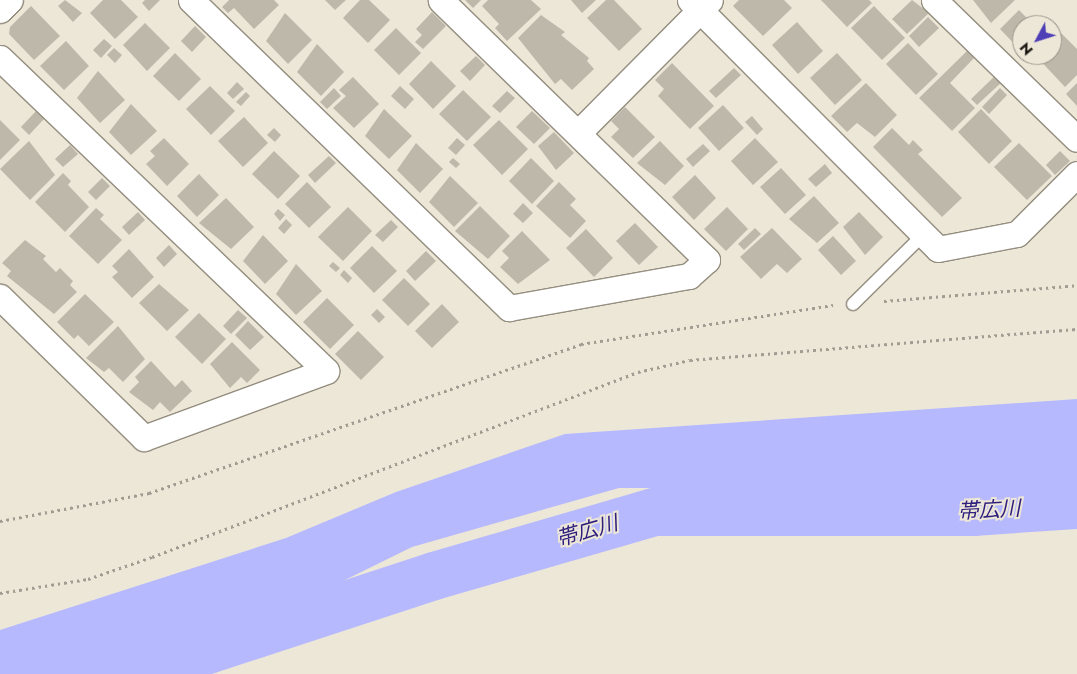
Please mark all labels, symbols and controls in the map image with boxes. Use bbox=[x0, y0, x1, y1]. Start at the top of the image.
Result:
north arrow bbox=[1012, 15, 1062, 65]
text: N bbox=[1015, 38, 1038, 60]
water label: 帯広川 bbox=[957, 496, 1021, 524]
water label: 帯広川 bbox=[553, 510, 621, 552]

